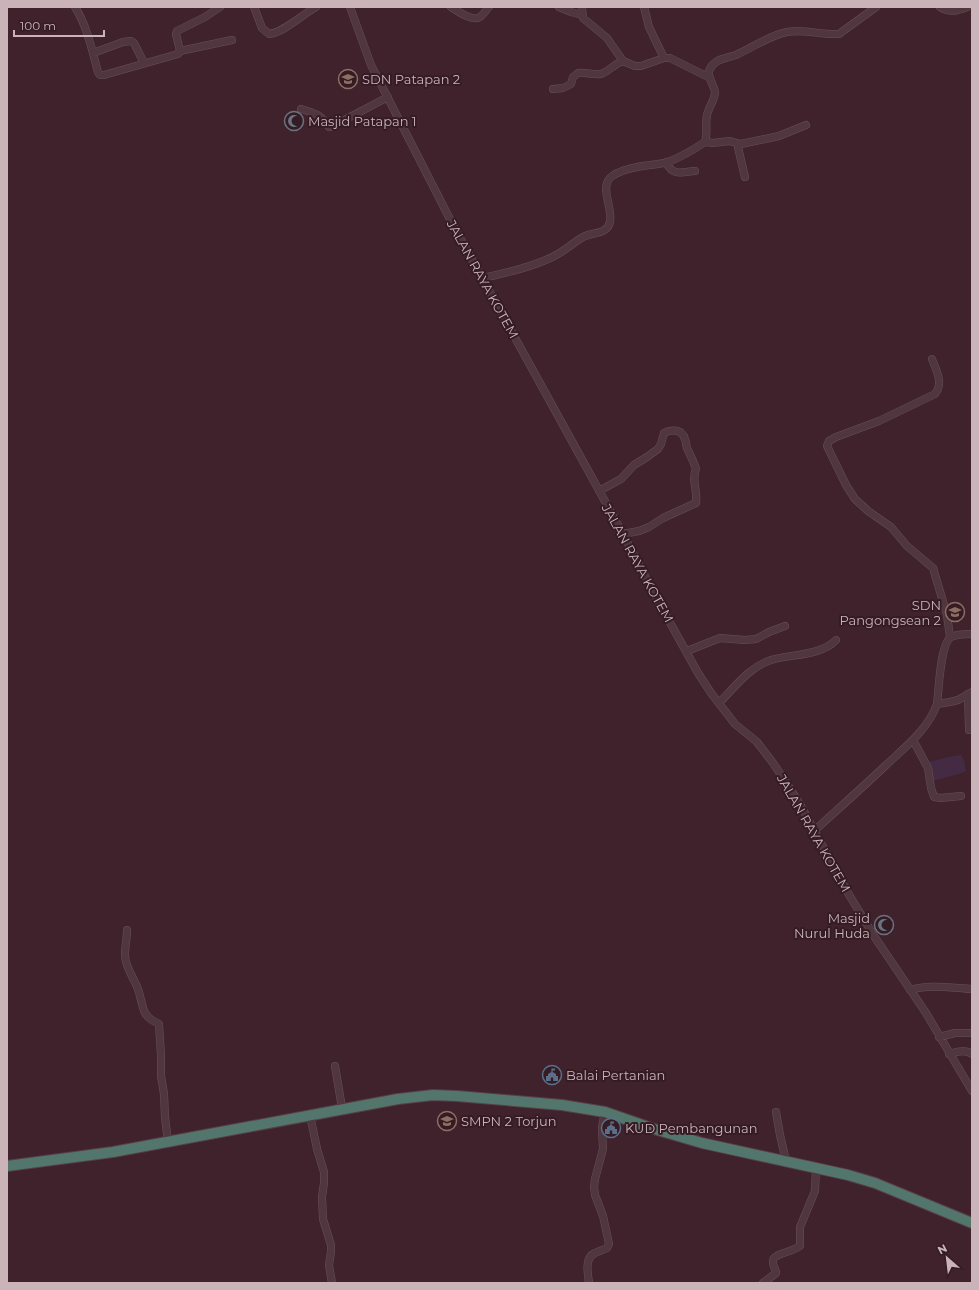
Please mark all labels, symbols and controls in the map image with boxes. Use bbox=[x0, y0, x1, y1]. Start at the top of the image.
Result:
scale bar bbox=[14, 12, 104, 38]
text: 100 m bbox=[20, 18, 56, 33]
school or university icon: SDN Patapan 2 bbox=[337, 68, 359, 90]
place label: SDN Patapan 2 bbox=[362, 71, 460, 87]
mosque icon: Masjid Patapan 1 bbox=[283, 110, 305, 132]
place label: Masjid Patapan 1 bbox=[308, 113, 417, 129]
street label: JALAN RAYA KOTEM bbox=[443, 216, 522, 341]
street label: JALAN RAYA KOTEM bbox=[598, 500, 677, 625]
place label: SDN Pangongsean 2 bbox=[839, 597, 941, 628]
school or university icon: SDN Pangongsean 2 bbox=[944, 601, 966, 623]
street label: JALAN RAYA KOTEM bbox=[773, 770, 854, 895]
place label: Masjid Nurul Huda bbox=[794, 910, 870, 941]
mosque icon: Masjid Nurul Huda bbox=[873, 914, 895, 936]
public building icon: Balai Pertanian bbox=[541, 1064, 563, 1086]
place label: Balai Pertanian bbox=[566, 1067, 665, 1083]
school or university icon: SMPN 2 Torjun bbox=[436, 1110, 458, 1132]
place label: SMPN 2 Torjun bbox=[461, 1113, 557, 1129]
public building icon: KUD Pembangunan bbox=[600, 1117, 622, 1139]
place label: KUD Pembangunan bbox=[625, 1120, 757, 1136]
north arrow bbox=[927, 1238, 967, 1278]
text: N bbox=[935, 1241, 950, 1257]

